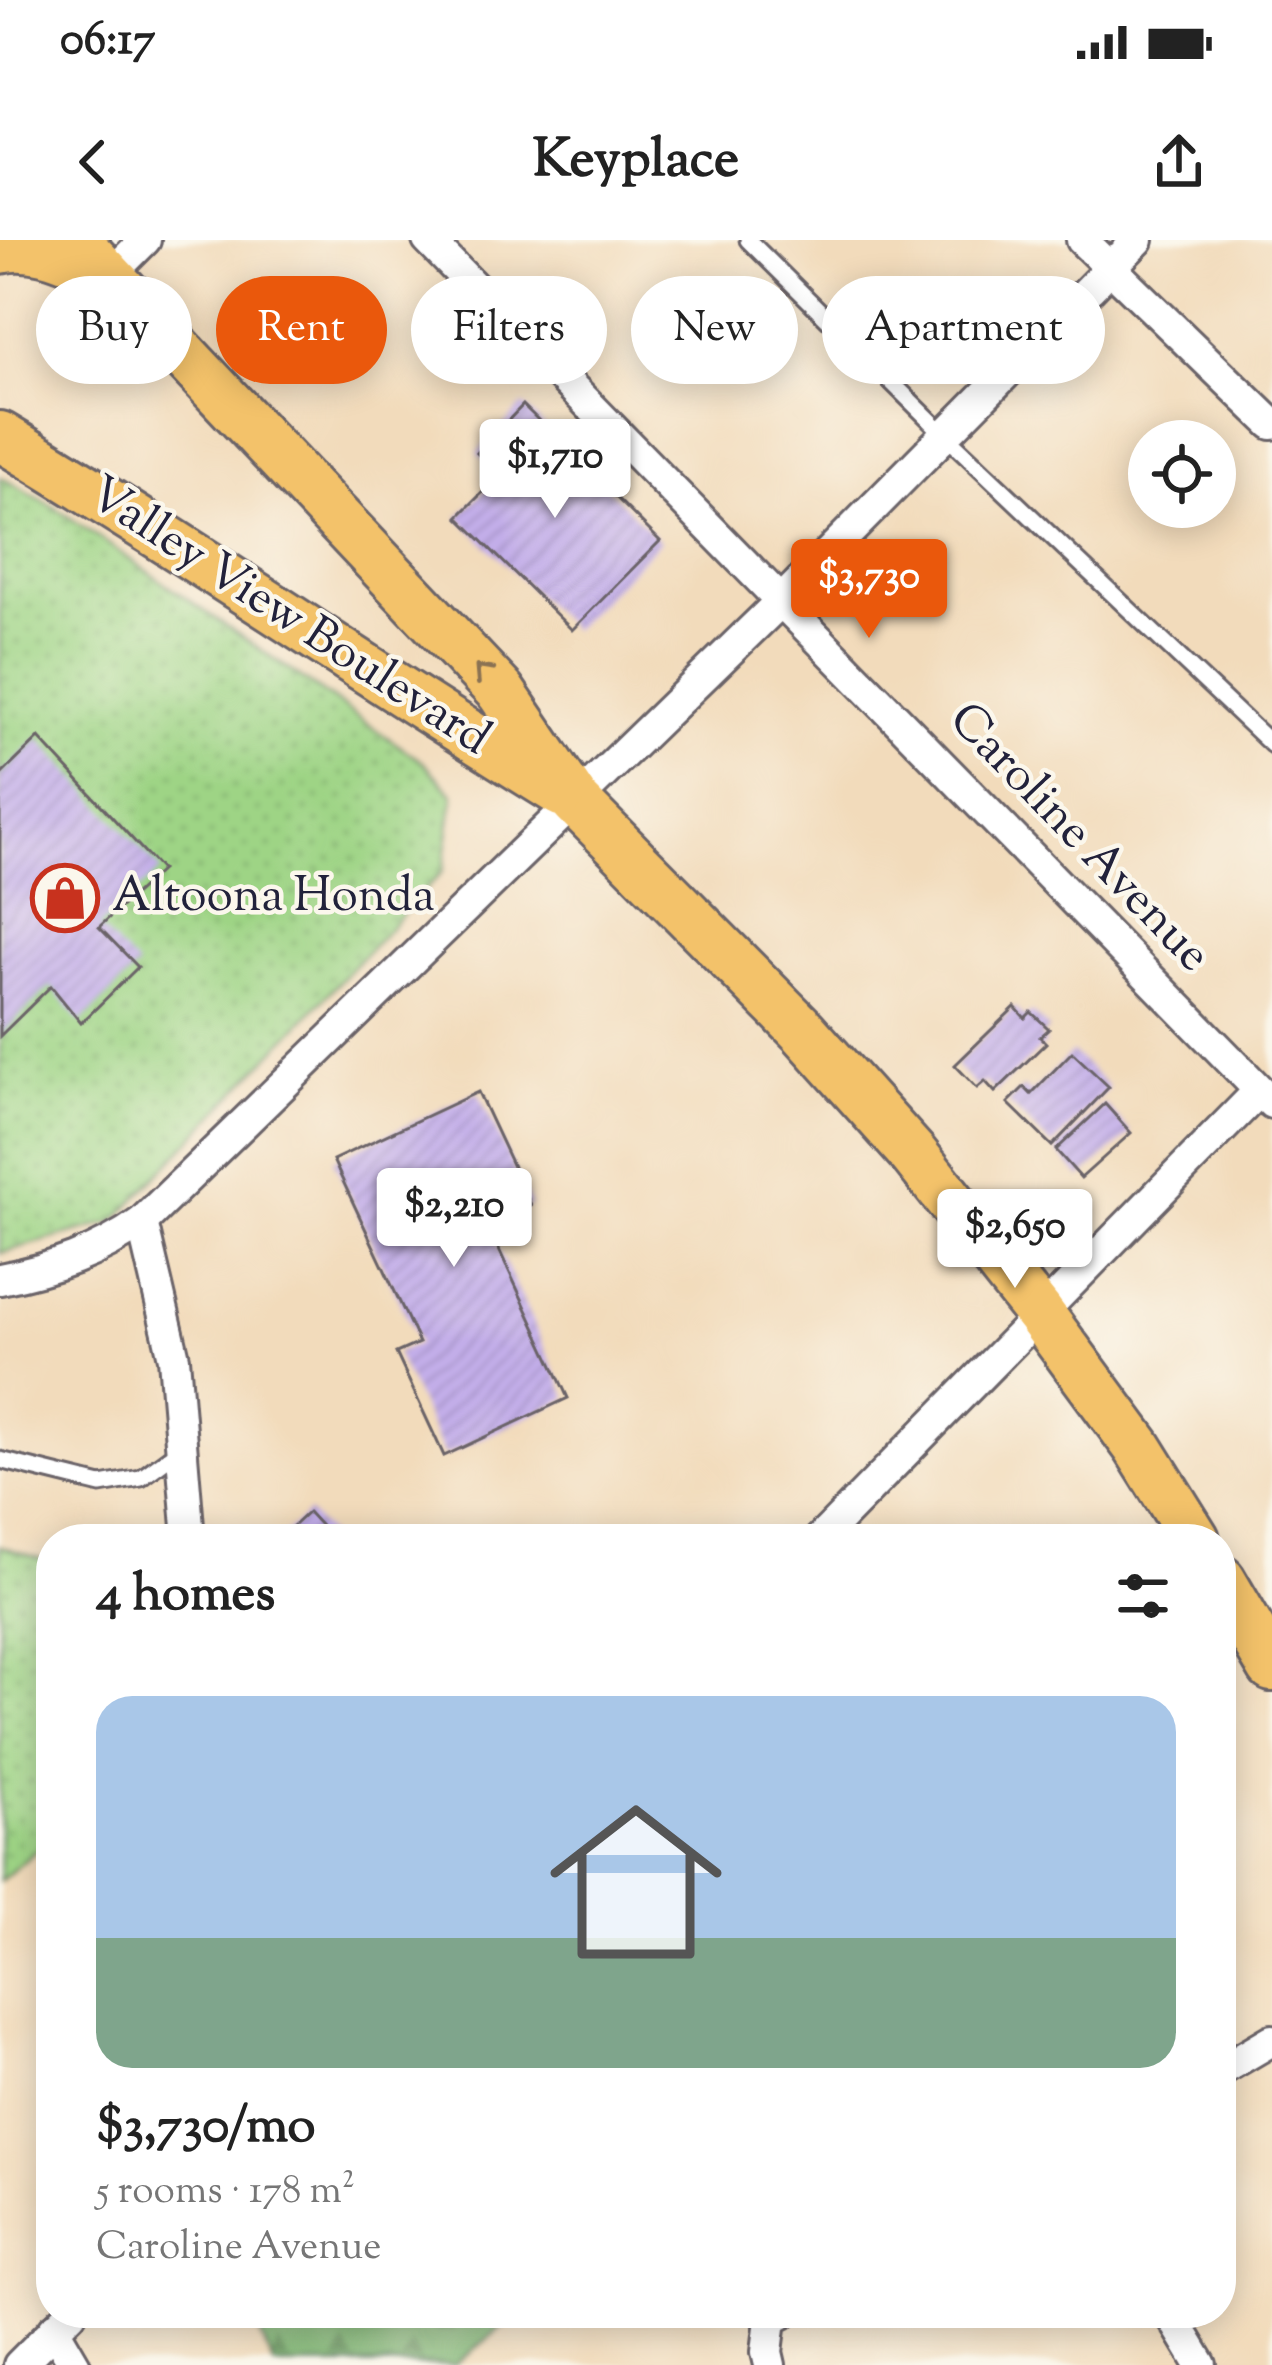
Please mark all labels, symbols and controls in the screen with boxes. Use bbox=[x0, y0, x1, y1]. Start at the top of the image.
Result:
text: 06:17 bbox=[60, 10, 155, 75]
text: Keyplace bbox=[533, 123, 739, 201]
icon: back bbox=[60, 129, 126, 195]
icon: share bbox=[1146, 129, 1212, 195]
chip: Buy bbox=[36, 276, 192, 384]
chip: Rent bbox=[216, 276, 387, 384]
chip: Filters bbox=[411, 276, 607, 384]
chip: New bbox=[631, 276, 798, 384]
chip: Apartment bbox=[822, 276, 1105, 384]
pin: $1,710 bbox=[457, 419, 653, 521]
map controls bbox=[1128, 420, 1236, 528]
button: locate bbox=[1128, 420, 1236, 528]
text: $1,710 bbox=[507, 430, 603, 486]
street label: Valley View Boulevard bbox=[73, 462, 503, 774]
pin: $3,730 bbox=[771, 539, 967, 641]
text: $3,730 bbox=[818, 550, 920, 606]
one-way arrow bbox=[475, 664, 497, 686]
street label: Caroline Avenue bbox=[931, 689, 1225, 989]
shop icon: Altoona Honda bbox=[30, 863, 100, 933]
place label: Altoona Honda bbox=[112, 864, 435, 933]
pin: $2,210 bbox=[356, 1168, 552, 1270]
text: $2,210 bbox=[404, 1179, 504, 1235]
pin: $2,650 bbox=[917, 1189, 1113, 1291]
text: $2,650 bbox=[964, 1200, 1066, 1256]
text: 4 homes bbox=[96, 1560, 275, 1633]
icon: filters bbox=[1110, 1563, 1176, 1629]
icon: home bbox=[528, 1774, 744, 1990]
text: $3,730/mo bbox=[96, 2092, 315, 2165]
text: 5 rooms · 178 m² bbox=[96, 2165, 355, 2221]
text: Caroline Avenue bbox=[96, 2221, 381, 2277]

